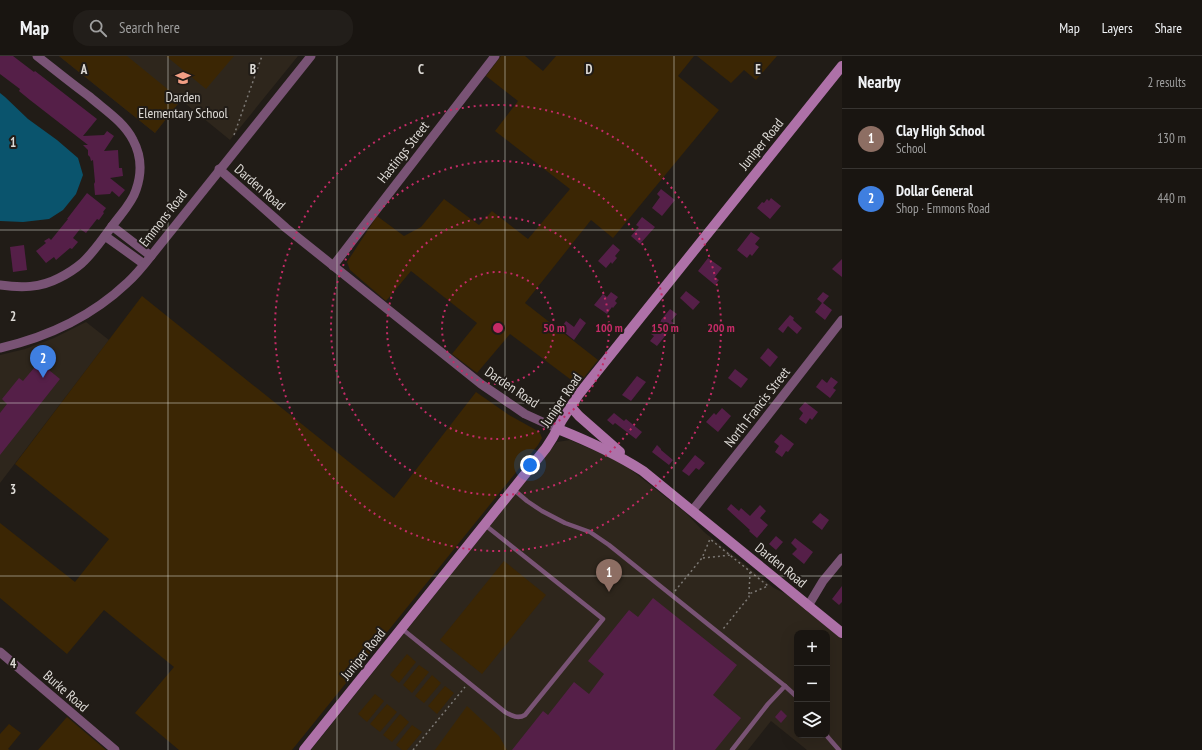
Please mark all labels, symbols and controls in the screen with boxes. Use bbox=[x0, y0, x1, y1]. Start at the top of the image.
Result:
search box bbox=[73, 10, 353, 46]
text: Map bbox=[20, 16, 49, 40]
icon: search bbox=[87, 17, 109, 39]
text: Search here bbox=[119, 18, 180, 37]
text: Map bbox=[1059, 19, 1080, 37]
text: Layers bbox=[1102, 19, 1133, 37]
text: Share bbox=[1155, 19, 1182, 37]
text: A bbox=[80, 61, 88, 78]
text: B bbox=[250, 61, 256, 78]
text: C bbox=[418, 61, 424, 78]
text: D bbox=[586, 61, 593, 78]
text: E bbox=[755, 61, 761, 78]
school or university icon: Darden Elementary School bbox=[174, 69, 192, 87]
text: Nearby bbox=[858, 71, 901, 93]
text: 2 results bbox=[1147, 74, 1186, 91]
place label: Darden Elementary School bbox=[138, 88, 229, 122]
street label: Juniper Road bbox=[734, 115, 787, 174]
street label: Hastings Street bbox=[373, 117, 433, 187]
text: Clay High School bbox=[896, 121, 985, 140]
text: 1 bbox=[868, 130, 874, 147]
text: 130 m bbox=[1157, 130, 1186, 147]
text: 1 bbox=[10, 134, 16, 151]
text: School bbox=[896, 140, 926, 157]
street label: Darden Road bbox=[231, 160, 289, 214]
text: Dollar General bbox=[896, 181, 973, 200]
street label: Emmons Road bbox=[135, 186, 191, 250]
text: 2 bbox=[868, 190, 874, 207]
text: 440 m bbox=[1157, 190, 1186, 207]
text: Shop · Emmons Road bbox=[896, 200, 990, 217]
text: 2 bbox=[10, 308, 16, 325]
text: 50 m bbox=[543, 320, 565, 335]
text: 100 m bbox=[595, 320, 623, 335]
text: 150 m bbox=[651, 320, 679, 335]
text: 200 m bbox=[707, 320, 735, 335]
centre of rings bbox=[491, 321, 505, 335]
pin: 2 bbox=[30, 345, 56, 378]
street label: Darden Road bbox=[481, 362, 543, 412]
street label: North Francis Street bbox=[720, 363, 794, 451]
street label: Juniper Road bbox=[536, 370, 586, 431]
your location bbox=[520, 455, 540, 475]
text: 3 bbox=[10, 481, 16, 498]
street label: Darden Road bbox=[751, 539, 811, 591]
pin: 1 bbox=[596, 559, 622, 592]
street label: Juniper Road bbox=[336, 625, 389, 684]
map controls bbox=[794, 630, 830, 738]
button: + bbox=[794, 630, 830, 666]
text: 4 bbox=[10, 655, 17, 672]
street label: Burke Road bbox=[40, 666, 92, 716]
button: − bbox=[794, 666, 830, 702]
button: layers bbox=[794, 702, 830, 738]

